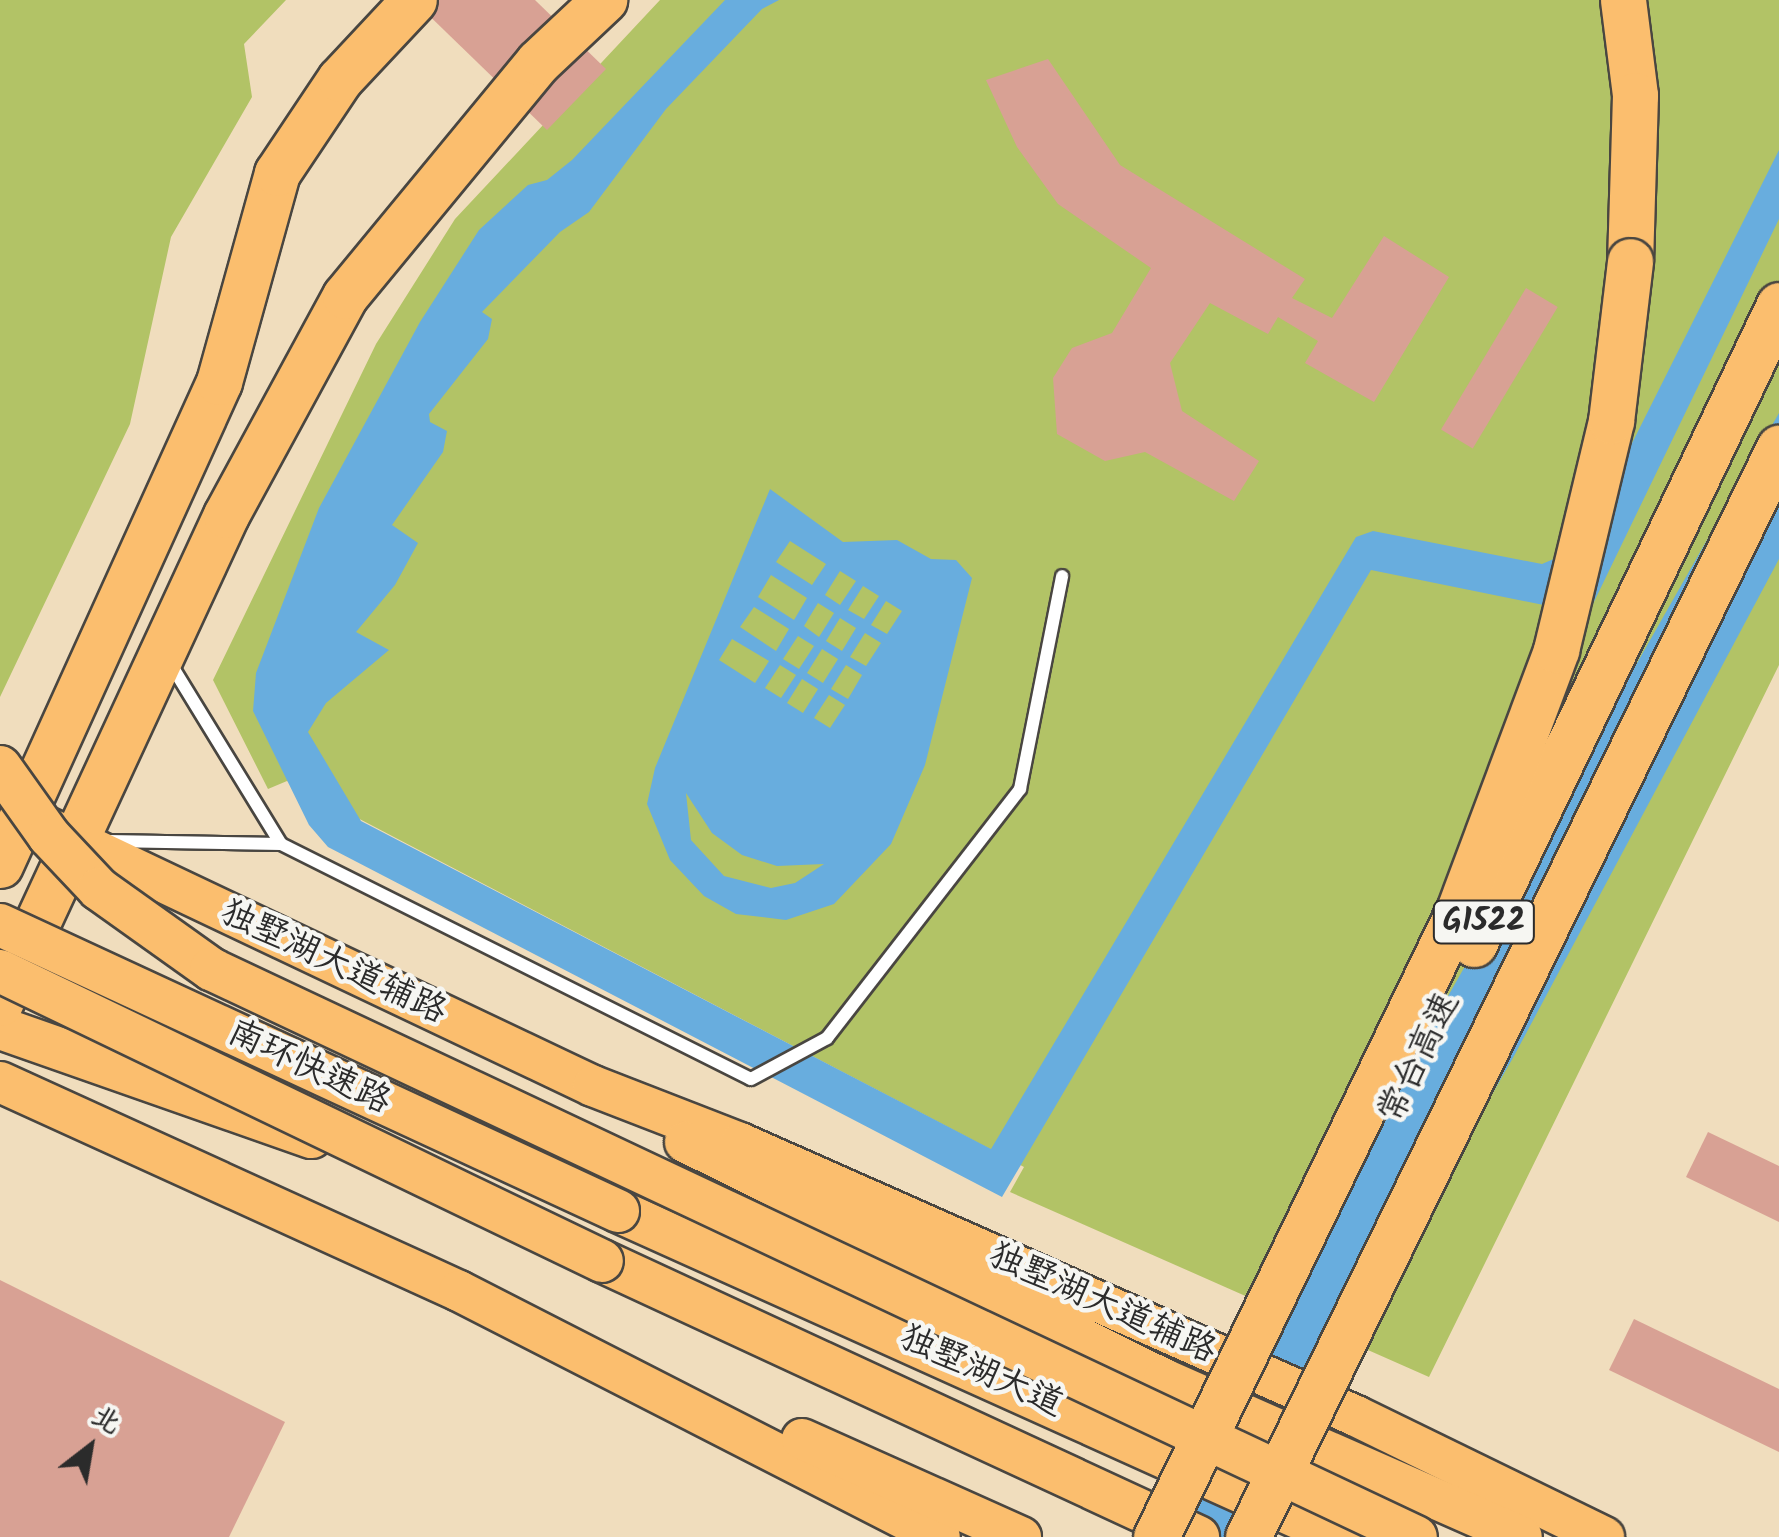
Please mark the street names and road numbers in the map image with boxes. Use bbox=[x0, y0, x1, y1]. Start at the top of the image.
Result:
street label: 独墅湖大道辅路 bbox=[213, 892, 453, 1034]
road number: G1522 bbox=[1432, 895, 1536, 949]
street label: 常台高速 bbox=[1370, 986, 1470, 1130]
street label: 南环快速路 bbox=[221, 1012, 397, 1124]
street label: 独墅湖大道辅路 bbox=[982, 1235, 1222, 1373]
street label: 独墅湖大道 bbox=[893, 1317, 1069, 1427]

